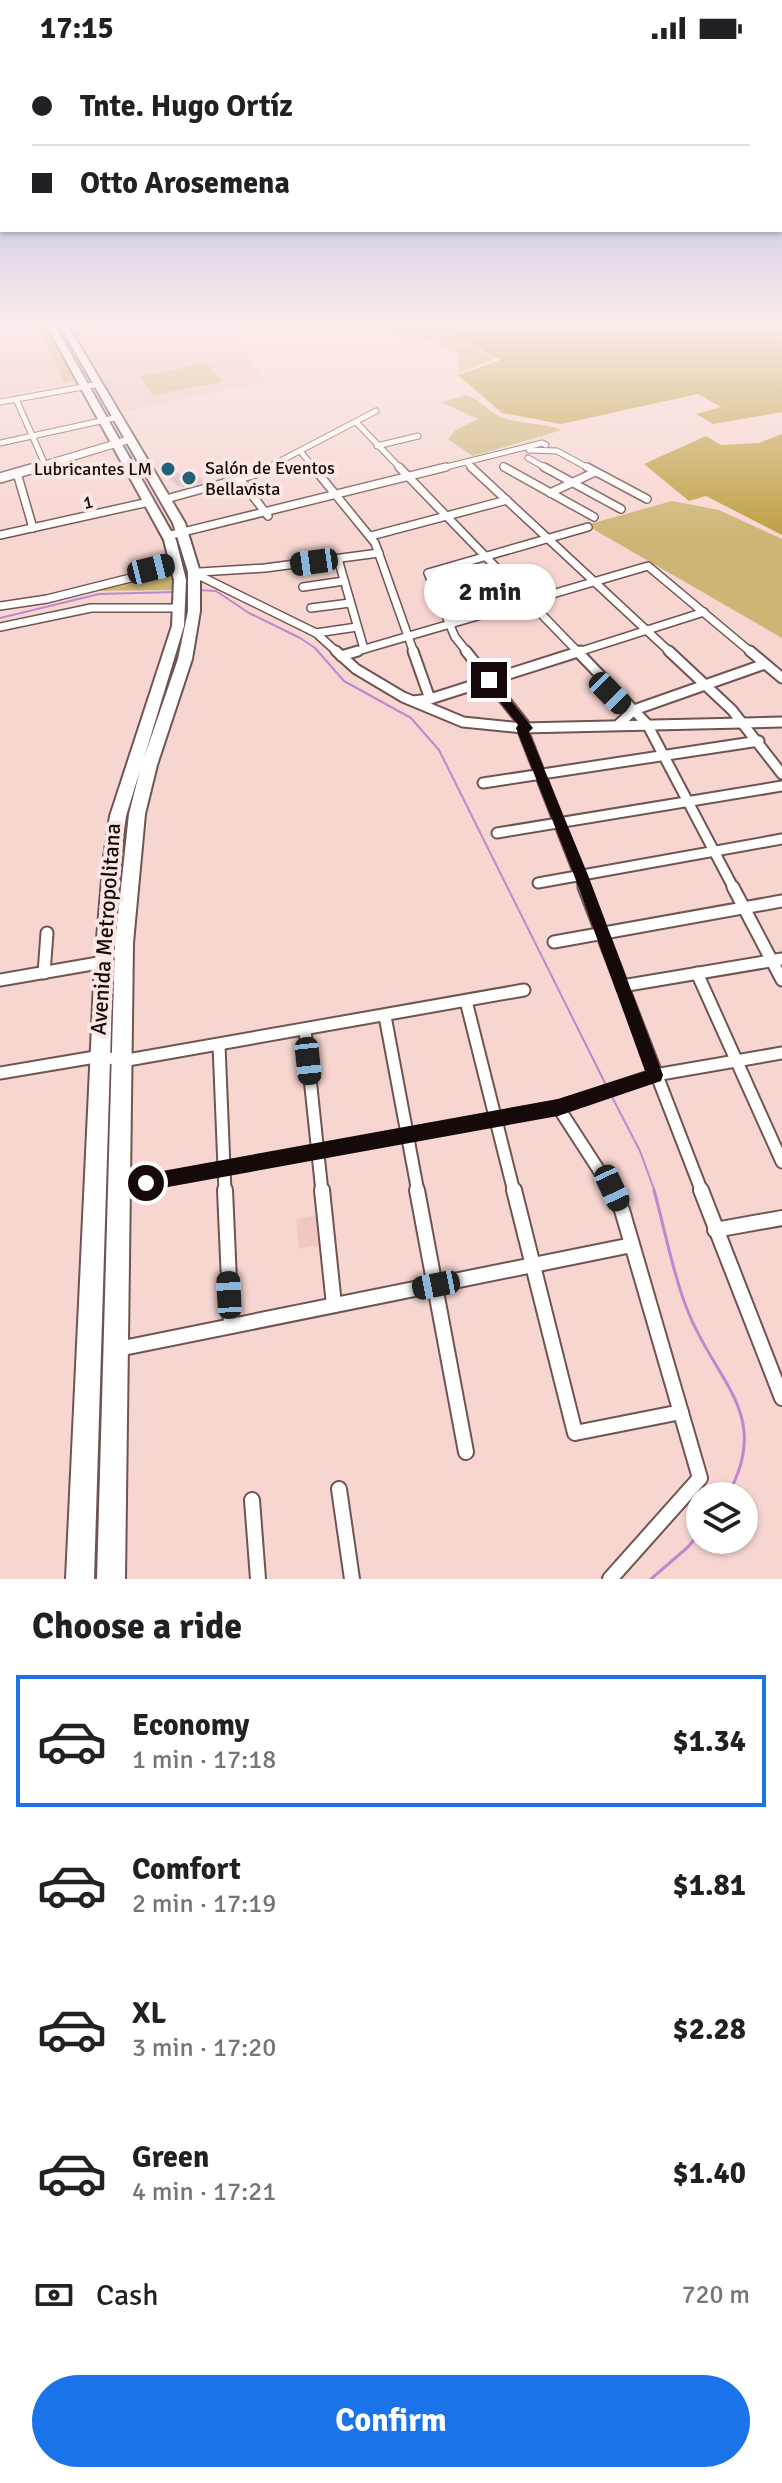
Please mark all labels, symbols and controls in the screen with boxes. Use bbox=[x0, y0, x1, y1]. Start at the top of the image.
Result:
text: 17:15 bbox=[40, 10, 114, 47]
text: Tnte. Hugo Ortíz bbox=[80, 88, 293, 125]
text: Otto Arosemena bbox=[80, 165, 290, 202]
place label: Salón de Eventos Bellavista bbox=[205, 457, 335, 500]
place label: Lubricantes LM bbox=[34, 458, 152, 480]
marker: Lubricantes LM bbox=[159, 460, 177, 478]
marker: Salón de Eventos Bellavista bbox=[180, 469, 198, 487]
street label: 1 bbox=[81, 490, 95, 514]
car bbox=[289, 547, 339, 577]
car bbox=[125, 552, 177, 586]
callout: 2 min bbox=[423, 564, 555, 620]
text: 2 min bbox=[459, 576, 521, 608]
route end bbox=[471, 662, 507, 698]
car bbox=[585, 668, 635, 718]
street label: Avenida Metropolitana bbox=[85, 822, 126, 1036]
car bbox=[294, 1036, 322, 1086]
car bbox=[591, 1161, 633, 1215]
route start bbox=[128, 1165, 164, 1201]
car bbox=[410, 1269, 462, 1301]
car bbox=[216, 1270, 242, 1320]
map controls bbox=[686, 1482, 758, 1554]
button: layers bbox=[686, 1482, 758, 1554]
text: Choose a ride bbox=[32, 1604, 242, 1649]
icon: car bbox=[36, 1705, 108, 1777]
text: Economy bbox=[132, 1707, 249, 1744]
text: $1.34 bbox=[673, 1723, 746, 1760]
text: 1 min · 17:18 bbox=[132, 1744, 276, 1776]
icon: car bbox=[36, 1849, 108, 1921]
text: Comfort bbox=[132, 1851, 241, 1888]
text: $1.81 bbox=[673, 1867, 746, 1904]
text: 2 min · 17:19 bbox=[132, 1888, 276, 1920]
icon: car bbox=[36, 1993, 108, 2065]
text: XL bbox=[132, 1995, 166, 2032]
text: $2.28 bbox=[673, 2011, 746, 2048]
text: 3 min · 17:20 bbox=[132, 2032, 276, 2064]
icon: car bbox=[36, 2137, 108, 2209]
text: Green bbox=[132, 2139, 209, 2176]
text: $1.40 bbox=[673, 2155, 746, 2192]
text: 4 min · 17:21 bbox=[132, 2176, 276, 2208]
icon: cash bbox=[32, 2273, 76, 2317]
text: Cash bbox=[96, 2277, 159, 2314]
text: 720 m bbox=[681, 2279, 750, 2311]
button: Confirm bbox=[32, 2375, 750, 2467]

